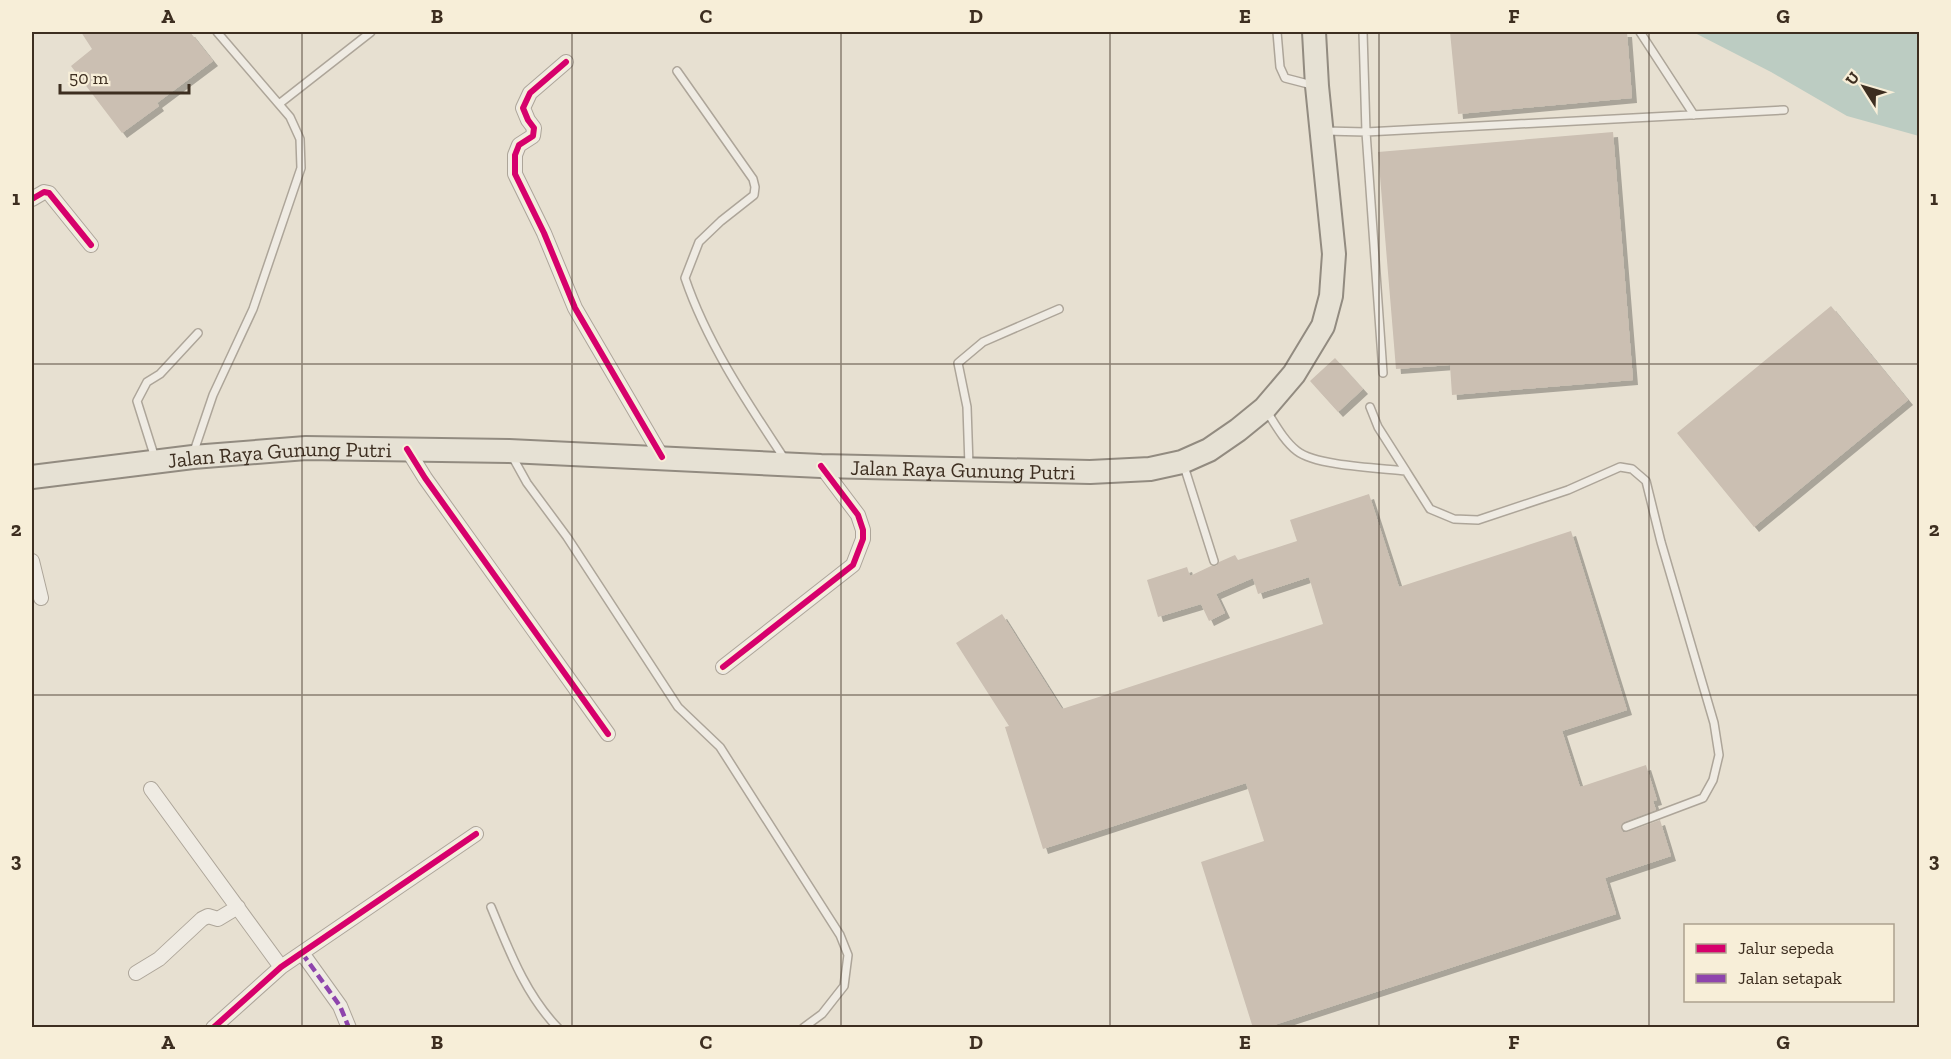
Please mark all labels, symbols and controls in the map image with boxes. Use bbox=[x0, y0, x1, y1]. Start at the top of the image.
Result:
text: A bbox=[161, 4, 175, 28]
text: B bbox=[431, 4, 443, 28]
text: C bbox=[700, 4, 713, 28]
text: D bbox=[969, 4, 983, 28]
text: E bbox=[1239, 4, 1251, 28]
text: F bbox=[1508, 4, 1520, 28]
text: G bbox=[1776, 4, 1790, 28]
scale bar bbox=[60, 57, 189, 95]
north arrow bbox=[1834, 57, 1894, 117]
text: 50 m bbox=[69, 67, 109, 89]
text: U bbox=[1841, 68, 1864, 89]
text: 1 bbox=[12, 186, 20, 210]
text: 1 bbox=[1930, 186, 1938, 210]
street label: Jalan Raya Gunung Putri bbox=[166, 435, 392, 473]
street label: Jalan Raya Gunung Putri bbox=[850, 454, 1076, 484]
text: 2 bbox=[11, 517, 22, 541]
text: 2 bbox=[1929, 517, 1940, 541]
text: 3 bbox=[11, 848, 22, 872]
text: 3 bbox=[1929, 848, 1940, 872]
legend bbox=[1684, 924, 1894, 1002]
text: Jalur sepeda bbox=[1738, 937, 1834, 959]
text: Jalan setapak bbox=[1738, 967, 1843, 989]
text: A bbox=[161, 1030, 175, 1054]
text: B bbox=[431, 1030, 443, 1054]
text: C bbox=[700, 1030, 713, 1054]
text: D bbox=[969, 1030, 983, 1054]
text: E bbox=[1239, 1030, 1251, 1054]
text: F bbox=[1508, 1030, 1520, 1054]
text: G bbox=[1776, 1030, 1790, 1054]

